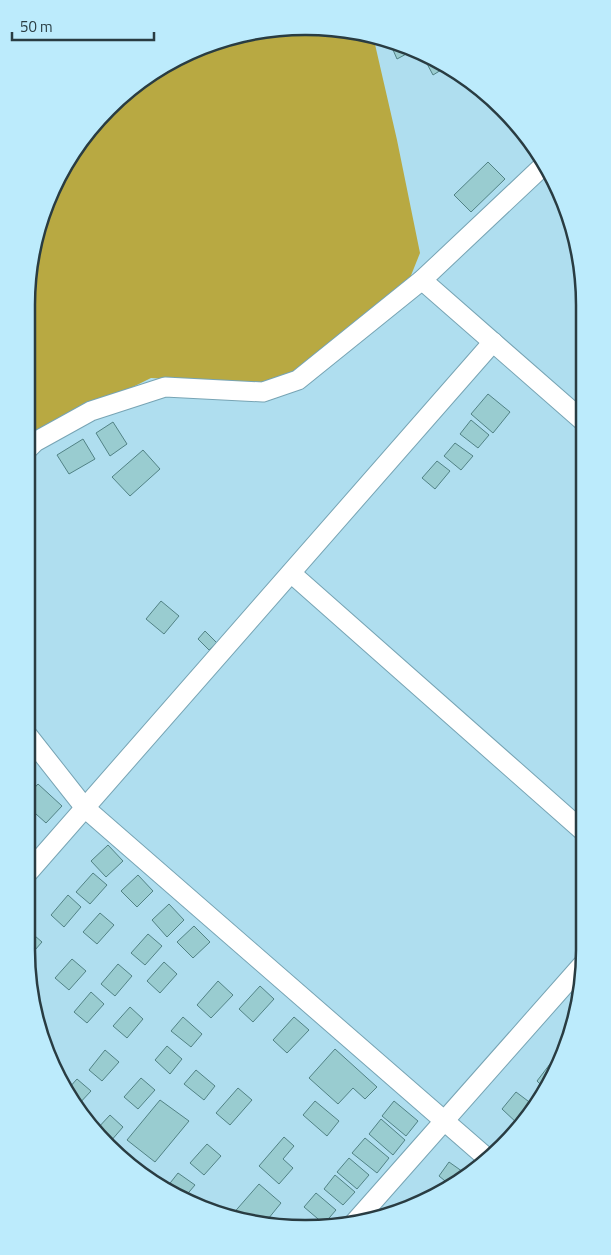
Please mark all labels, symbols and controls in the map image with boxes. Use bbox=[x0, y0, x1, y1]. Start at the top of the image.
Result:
scale bar bbox=[12, 10, 155, 42]
text: 50 m bbox=[20, 15, 53, 38]

